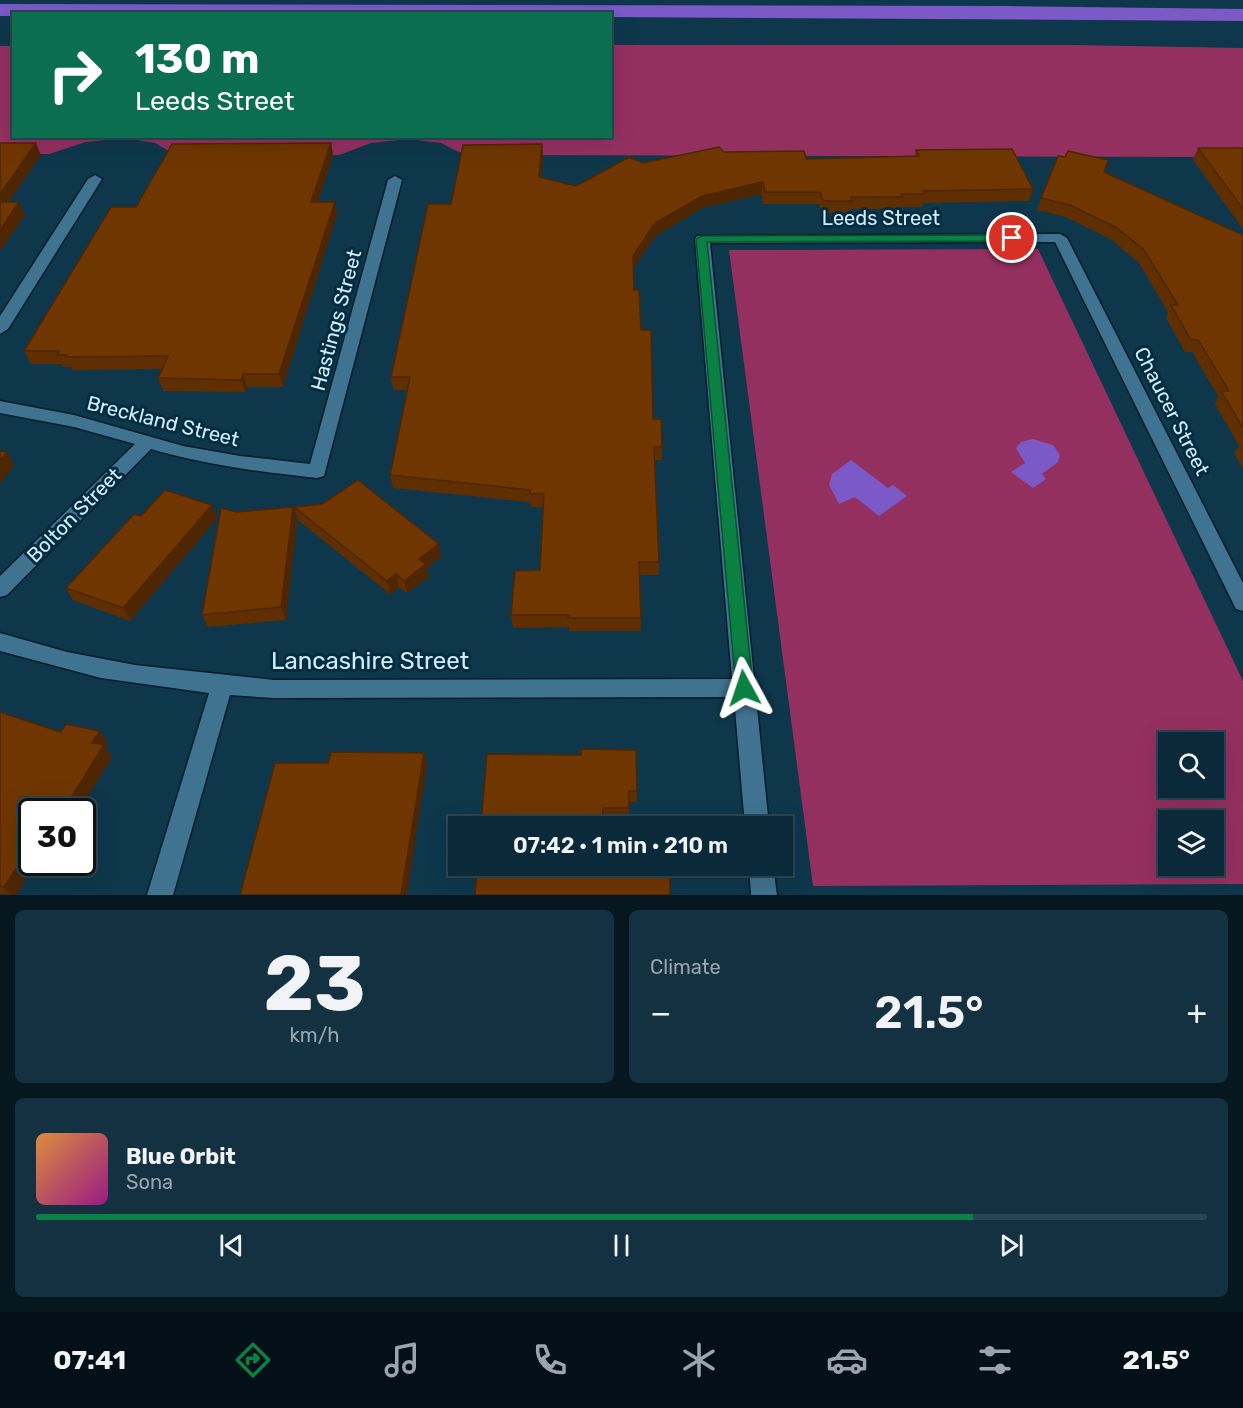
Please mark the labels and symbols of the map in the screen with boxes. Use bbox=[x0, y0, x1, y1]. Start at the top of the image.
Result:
street label: Leeds Street bbox=[822, 206, 940, 230]
pin bbox=[986, 212, 1037, 263]
street label: Hastings Street bbox=[306, 247, 366, 393]
street label: Chaucer Street bbox=[1129, 343, 1215, 479]
street label: Breckland Street bbox=[84, 390, 242, 452]
street label: Bolton Street bbox=[22, 463, 126, 567]
street label: Lancashire Street bbox=[271, 647, 469, 675]
position arrow bbox=[712, 656, 776, 720]
speed limit sign: 30 bbox=[18, 798, 96, 876]

